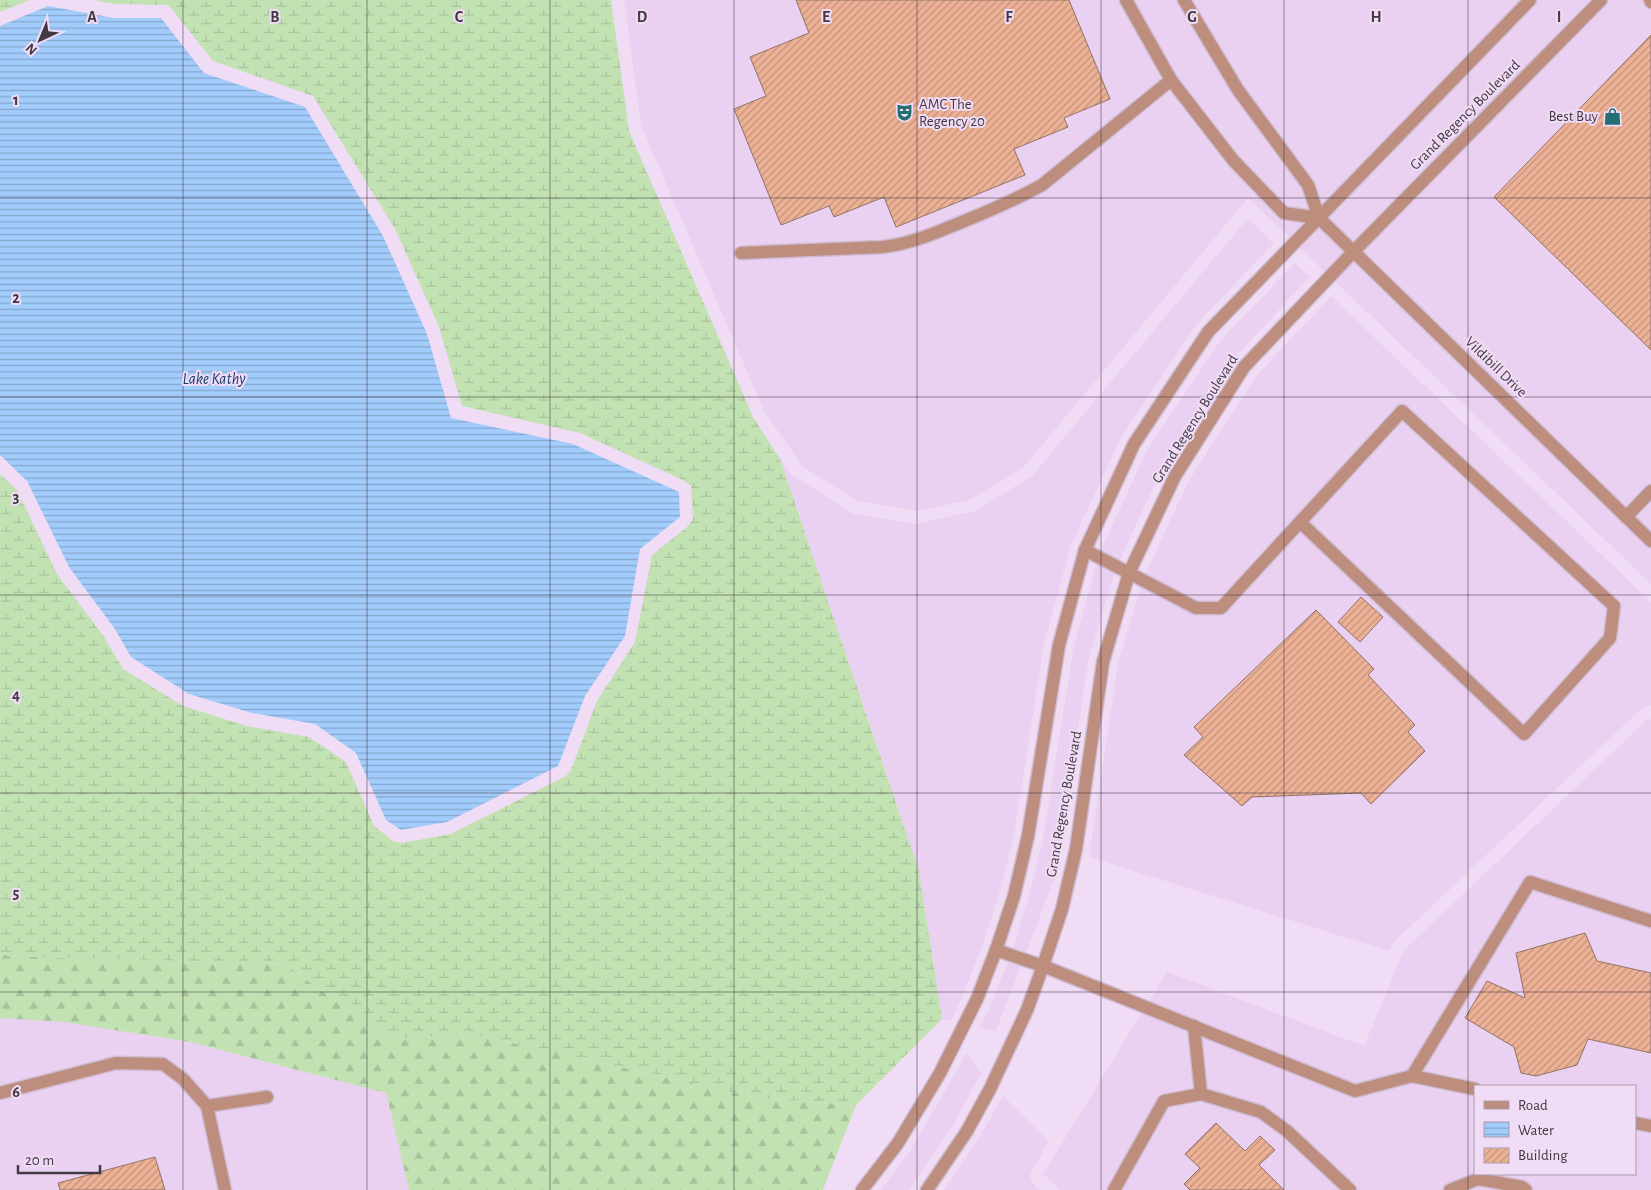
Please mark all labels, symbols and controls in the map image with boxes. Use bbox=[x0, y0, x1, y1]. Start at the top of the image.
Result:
text: A bbox=[87, 9, 97, 25]
text: B bbox=[270, 9, 280, 25]
text: C bbox=[455, 9, 464, 25]
text: D bbox=[637, 9, 648, 25]
text: E bbox=[822, 9, 830, 25]
text: F bbox=[1005, 9, 1013, 25]
text: G bbox=[1187, 9, 1197, 25]
text: H bbox=[1370, 9, 1382, 25]
text: I bbox=[1557, 9, 1561, 25]
north arrow bbox=[15, 15, 65, 65]
text: N bbox=[23, 40, 40, 57]
street label: Grand Regency Boulevard bbox=[1407, 57, 1523, 173]
text: 1 bbox=[13, 92, 19, 108]
place label: AMC The Regency 20 bbox=[919, 97, 985, 129]
theatre icon: AMC The Regency 20 bbox=[895, 103, 915, 123]
shop icon: Best Buy bbox=[1602, 106, 1622, 126]
place label: Best Buy bbox=[1548, 109, 1599, 124]
text: 2 bbox=[12, 290, 20, 306]
street label: Vildibill Drive bbox=[1462, 334, 1530, 400]
street label: Grand Regency Boulevard bbox=[1149, 352, 1241, 486]
water label: Lake Kathy bbox=[183, 371, 246, 387]
text: 3 bbox=[13, 489, 20, 505]
text: 4 bbox=[12, 687, 20, 703]
street label: Grand Regency Boulevard bbox=[1044, 729, 1084, 878]
text: 5 bbox=[13, 885, 20, 901]
text: 6 bbox=[12, 1084, 20, 1100]
legend bbox=[1474, 1085, 1636, 1175]
text: Road bbox=[1518, 1098, 1548, 1113]
text: Water bbox=[1518, 1123, 1554, 1138]
scale bar bbox=[18, 1142, 100, 1174]
text: Building bbox=[1518, 1148, 1568, 1163]
text: 20 m bbox=[25, 1153, 54, 1168]

